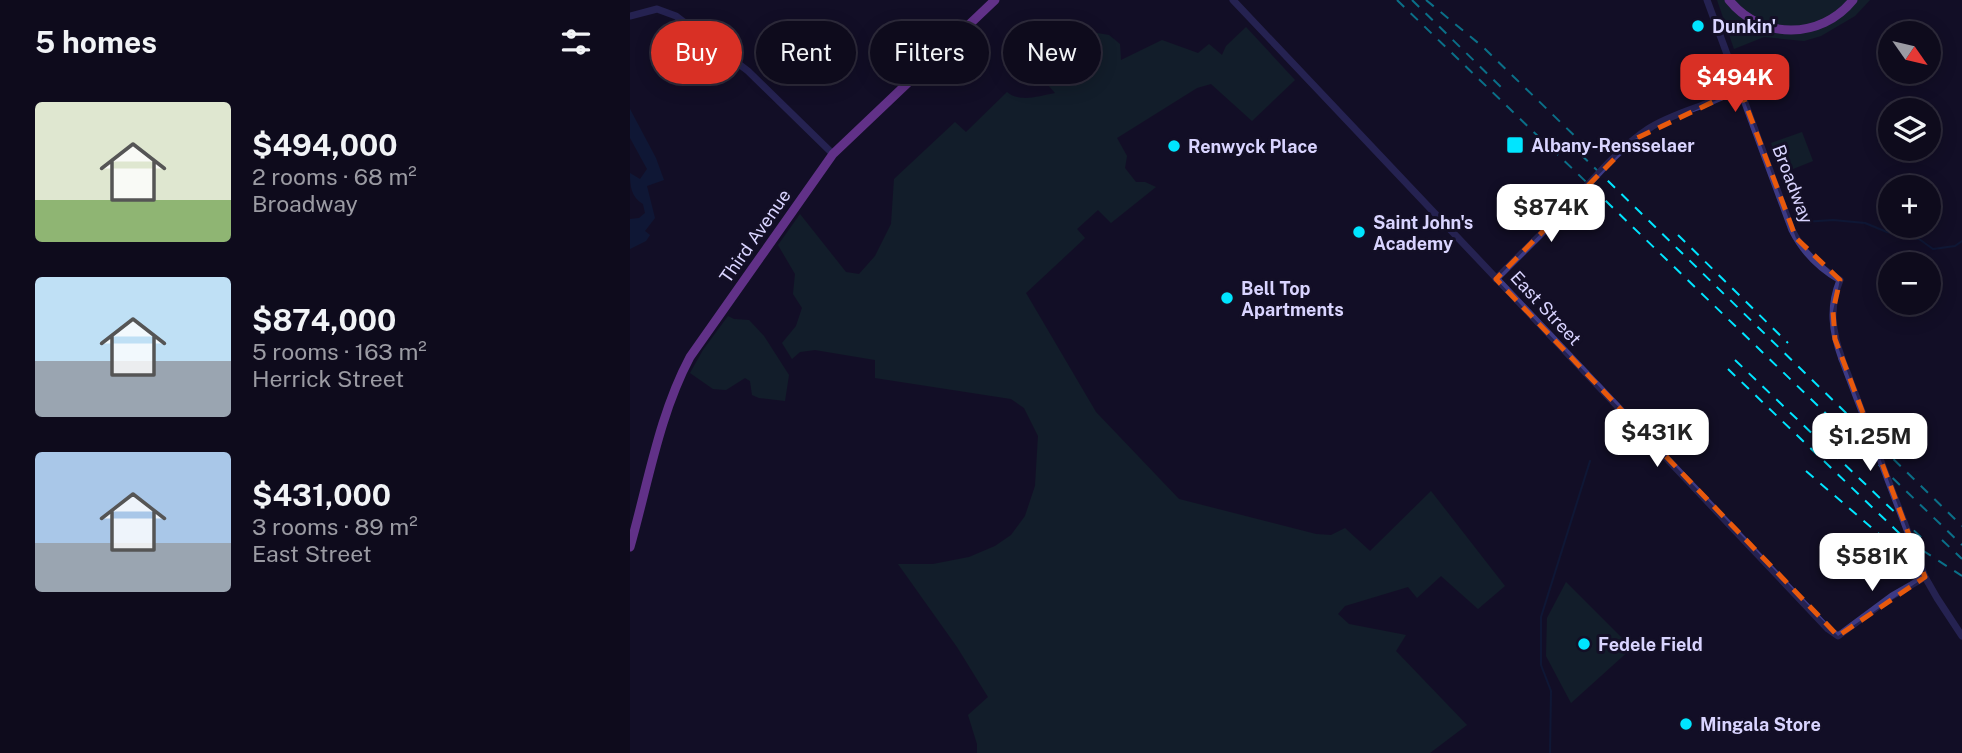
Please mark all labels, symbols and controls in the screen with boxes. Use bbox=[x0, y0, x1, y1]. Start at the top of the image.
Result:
place label: Dunkin' bbox=[1712, 16, 1776, 37]
marker: Dunkin' bbox=[1690, 18, 1706, 34]
chip: Buy bbox=[651, 21, 742, 84]
chip: Rent bbox=[756, 21, 856, 84]
chip: Filters bbox=[870, 21, 989, 84]
chip: New bbox=[1003, 21, 1101, 84]
north arrow bbox=[1878, 21, 1941, 84]
map controls bbox=[1878, 21, 1941, 315]
icon: filters bbox=[557, 23, 595, 61]
text: 5 homes bbox=[35, 24, 157, 60]
pin: $494K bbox=[1686, 54, 1784, 114]
text: $494K bbox=[1696, 63, 1774, 90]
button: layers bbox=[1878, 98, 1941, 161]
text: $494,000 bbox=[252, 127, 398, 163]
icon: home bbox=[91, 130, 175, 214]
marker: Albany-Rensselaer bbox=[1505, 135, 1525, 155]
place label: Albany-Rensselaer bbox=[1531, 135, 1695, 156]
place label: Renwyck Place bbox=[1188, 136, 1318, 157]
marker: Renwyck Place bbox=[1166, 138, 1182, 154]
street label: Broadway bbox=[1768, 142, 1818, 227]
text: 2 rooms · 68 m² bbox=[252, 163, 417, 190]
button: + bbox=[1878, 175, 1941, 238]
pin: $874K bbox=[1502, 184, 1600, 244]
street label: Third Avenue bbox=[715, 185, 795, 287]
text: Broadway bbox=[252, 190, 358, 217]
text: $874K bbox=[1513, 193, 1589, 220]
place label: Saint John's Academy bbox=[1373, 212, 1473, 254]
marker: Saint John's Academy bbox=[1351, 224, 1367, 240]
button: − bbox=[1878, 252, 1941, 315]
street label: East Street bbox=[1506, 267, 1586, 349]
place label: Bell Top Apartments bbox=[1241, 278, 1344, 320]
marker: Bell Top Apartments bbox=[1219, 290, 1235, 306]
text: $874,000 bbox=[252, 302, 396, 338]
icon: home bbox=[91, 305, 175, 389]
text: 5 rooms · 163 m² bbox=[252, 338, 427, 365]
text: Herrick Street bbox=[252, 365, 404, 392]
pin: $431K bbox=[1608, 410, 1706, 469]
pin: $1.25M bbox=[1813, 414, 1927, 473]
text: $431K bbox=[1621, 418, 1693, 445]
text: $1.25M bbox=[1828, 422, 1912, 449]
text: $431,000 bbox=[252, 477, 391, 513]
icon: home bbox=[91, 480, 175, 564]
text: 3 rooms · 89 m² bbox=[252, 513, 418, 540]
pin: $581K bbox=[1823, 534, 1921, 593]
text: East Street bbox=[252, 540, 372, 567]
text: $581K bbox=[1836, 542, 1908, 569]
place label: Fedele Field bbox=[1598, 634, 1703, 655]
marker: Fedele Field bbox=[1576, 636, 1592, 652]
place label: Mingala Store bbox=[1700, 714, 1821, 735]
marker: Mingala Store bbox=[1678, 716, 1694, 732]

